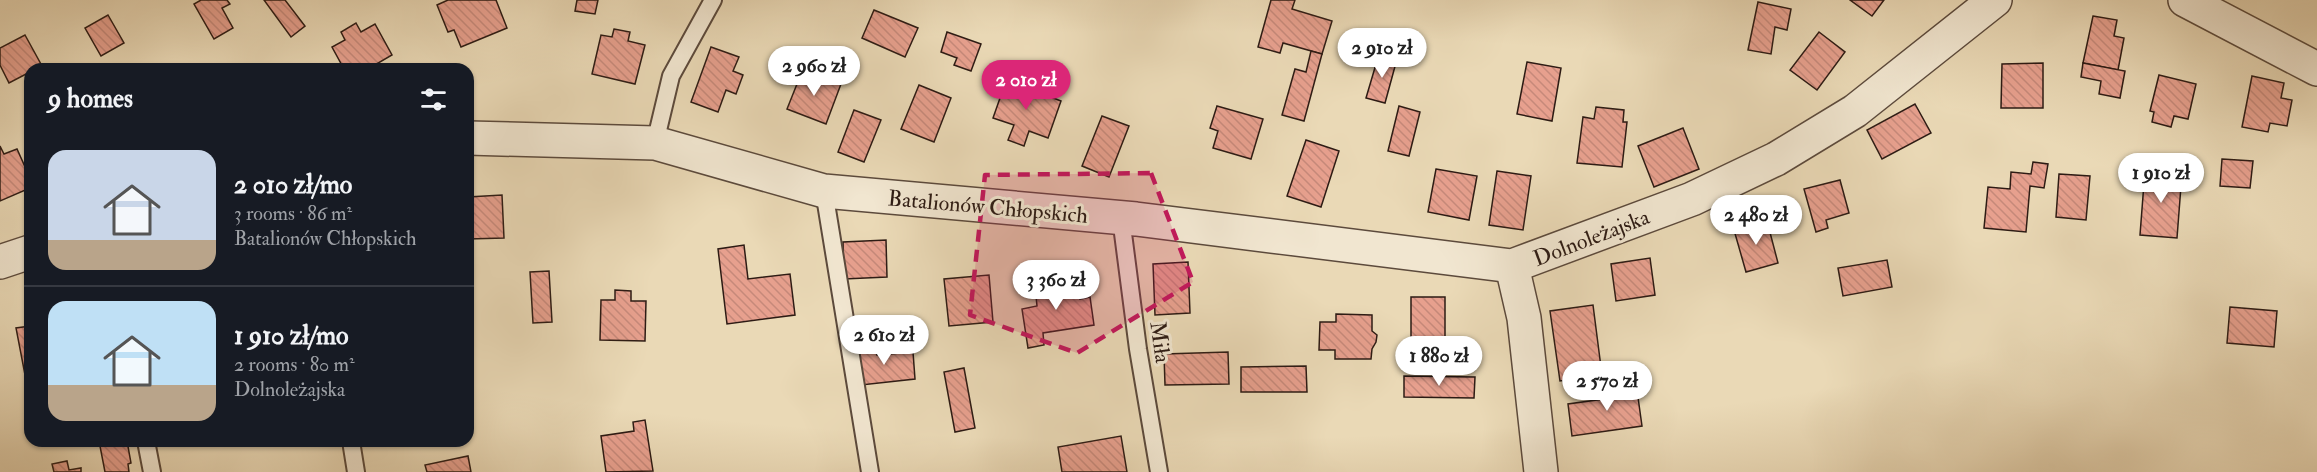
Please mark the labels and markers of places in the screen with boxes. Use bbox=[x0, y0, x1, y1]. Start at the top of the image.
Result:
pin: 2 910 zł bbox=[1320, 28, 1444, 79]
pin: 2 960 zł bbox=[752, 46, 876, 97]
pin: 2 010 zł bbox=[964, 60, 1088, 111]
pin: 1 910 zł bbox=[2099, 153, 2223, 204]
pin: 2 480 zł bbox=[1694, 195, 1818, 246]
pin: 3 360 zł bbox=[994, 260, 1118, 311]
pin: 2 610 zł bbox=[822, 315, 946, 366]
pin: 1 880 zł bbox=[1377, 336, 1501, 387]
pin: 2 570 zł bbox=[1545, 361, 1669, 412]

